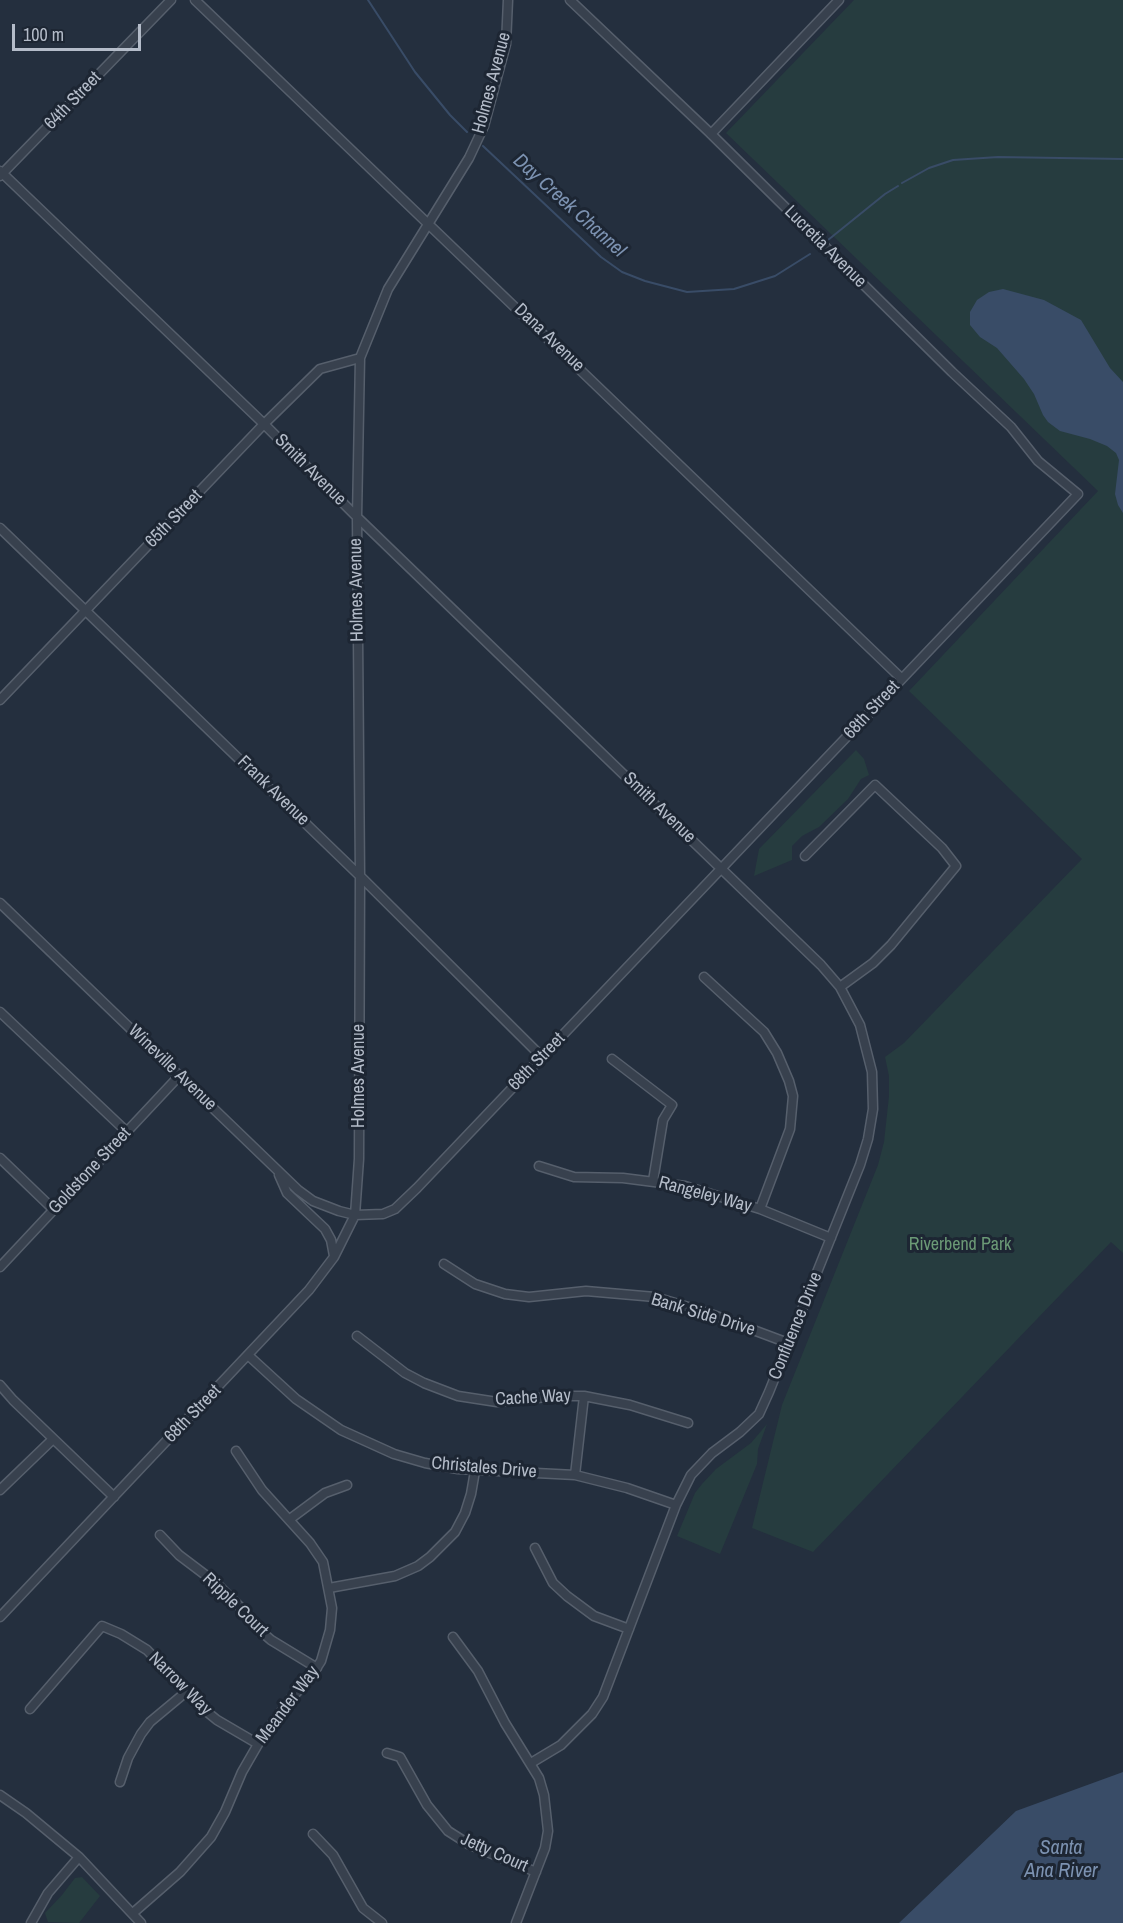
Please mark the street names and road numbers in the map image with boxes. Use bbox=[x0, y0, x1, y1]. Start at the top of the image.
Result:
street label: Holmes Avenue bbox=[468, 30, 516, 136]
street label: 64th Street bbox=[40, 68, 106, 134]
street label: Lucretia Avenue bbox=[779, 201, 871, 293]
street label: Dana Avenue bbox=[509, 299, 589, 377]
street label: Smith Avenue bbox=[270, 430, 350, 510]
street label: 65th Street bbox=[141, 486, 207, 552]
street label: Holmes Avenue bbox=[345, 538, 369, 642]
street label: 68th Street bbox=[839, 676, 905, 744]
street label: Frank Avenue bbox=[233, 751, 313, 831]
street label: Smith Avenue bbox=[618, 768, 700, 848]
street label: Wineville Avenue bbox=[123, 1020, 221, 1116]
street label: Holmes Avenue bbox=[348, 1024, 370, 1128]
street label: 68th Street bbox=[504, 1029, 570, 1095]
street label: Goldstone Street bbox=[44, 1123, 136, 1219]
street label: Rangeley Way bbox=[656, 1172, 754, 1218]
street label: Confluence Drive bbox=[765, 1269, 827, 1383]
street label: Bank Side Drive bbox=[648, 1289, 758, 1341]
street label: 68th Street bbox=[160, 1381, 226, 1447]
street label: Cache Way bbox=[495, 1385, 571, 1411]
street label: Christales Drive bbox=[430, 1453, 538, 1483]
street label: Ripple Court bbox=[198, 1568, 272, 1642]
street label: Narrow Way bbox=[144, 1648, 216, 1720]
street label: Meander Way bbox=[252, 1662, 324, 1748]
street label: Jetty Court bbox=[457, 1829, 531, 1877]

